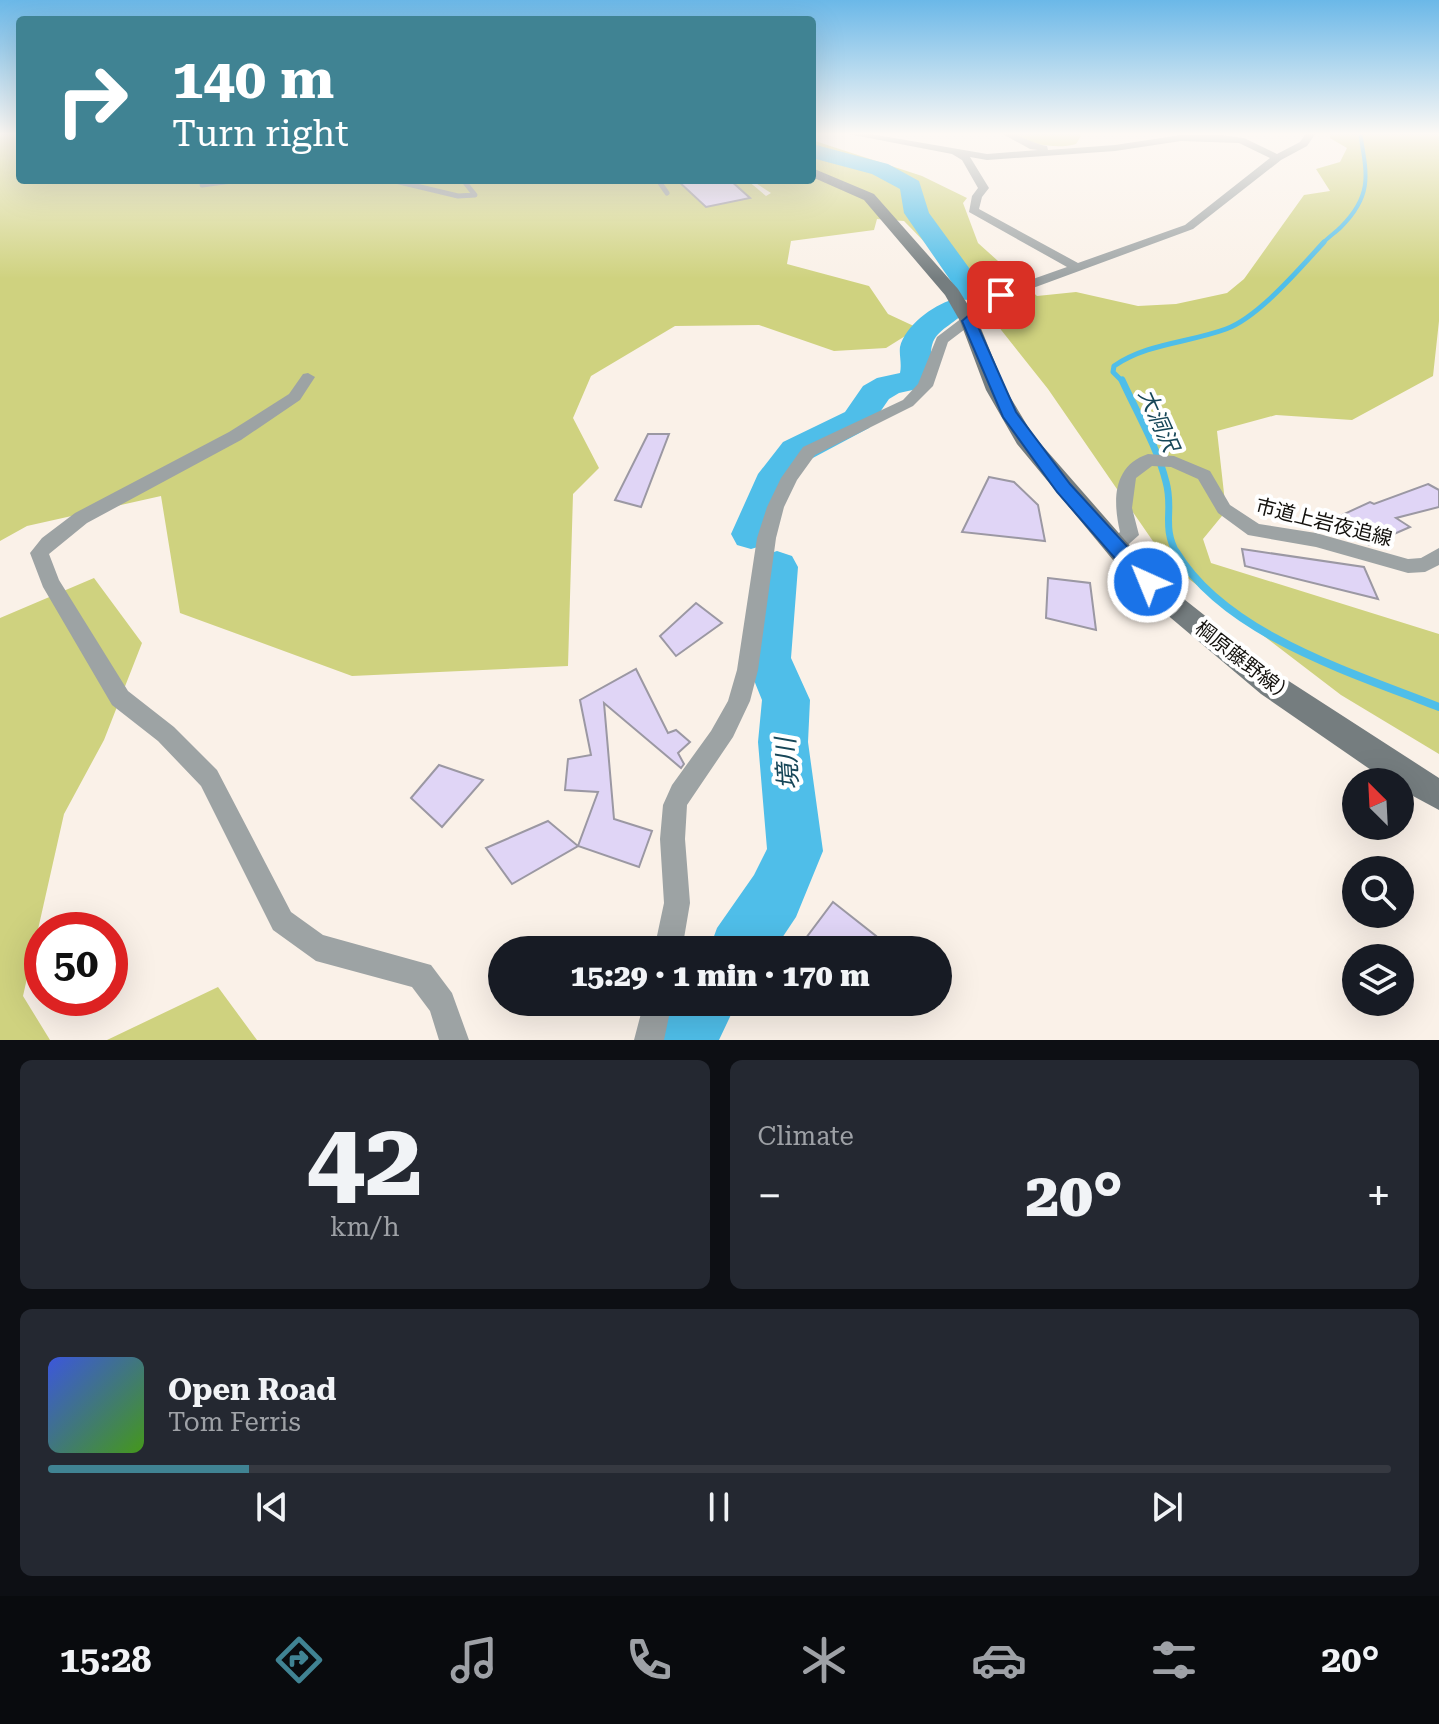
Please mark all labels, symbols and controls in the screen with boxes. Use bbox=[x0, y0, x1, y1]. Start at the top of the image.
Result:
text: 140 m bbox=[172, 46, 334, 112]
icon: right bbox=[40, 48, 144, 152]
text: Turn right bbox=[172, 113, 349, 155]
pin bbox=[967, 261, 1035, 329]
icon: arrive bbox=[979, 273, 1023, 317]
water label: 大洞沢 bbox=[1134, 385, 1185, 458]
street label: 市道上岩夜追線 bbox=[1253, 493, 1395, 551]
position arrow bbox=[1106, 540, 1190, 624]
street label: 棡原藤野線） bbox=[1190, 616, 1300, 708]
water label: 境川 bbox=[770, 734, 804, 791]
north arrow bbox=[1342, 768, 1414, 840]
map controls bbox=[1342, 768, 1414, 1016]
button: search bbox=[1342, 856, 1414, 928]
speed limit sign: 50 bbox=[24, 912, 128, 1016]
button: layers bbox=[1342, 944, 1414, 1016]
text: 15:29 · 1 min · 170 m bbox=[570, 958, 870, 993]
text: 42 bbox=[307, 1099, 423, 1220]
text: Climate bbox=[758, 1121, 854, 1151]
text: 20° bbox=[1026, 1160, 1123, 1231]
text: − bbox=[758, 1170, 782, 1222]
text: + bbox=[1366, 1170, 1391, 1222]
text: km/h bbox=[330, 1212, 400, 1242]
text: Open Road bbox=[168, 1372, 336, 1407]
text: Tom Ferris bbox=[168, 1407, 301, 1437]
icon: previous bbox=[250, 1485, 294, 1529]
icon: pause bbox=[697, 1485, 741, 1529]
icon: next bbox=[1145, 1485, 1189, 1529]
icon: directions bbox=[271, 1632, 327, 1688]
icon: music bbox=[446, 1632, 502, 1688]
icon: phone bbox=[621, 1632, 677, 1688]
icon: climate bbox=[796, 1632, 852, 1688]
icon: car bbox=[971, 1632, 1027, 1688]
icon: filters bbox=[1146, 1632, 1202, 1688]
text: 15:28 bbox=[60, 1639, 151, 1681]
text: 20° bbox=[1321, 1639, 1379, 1681]

